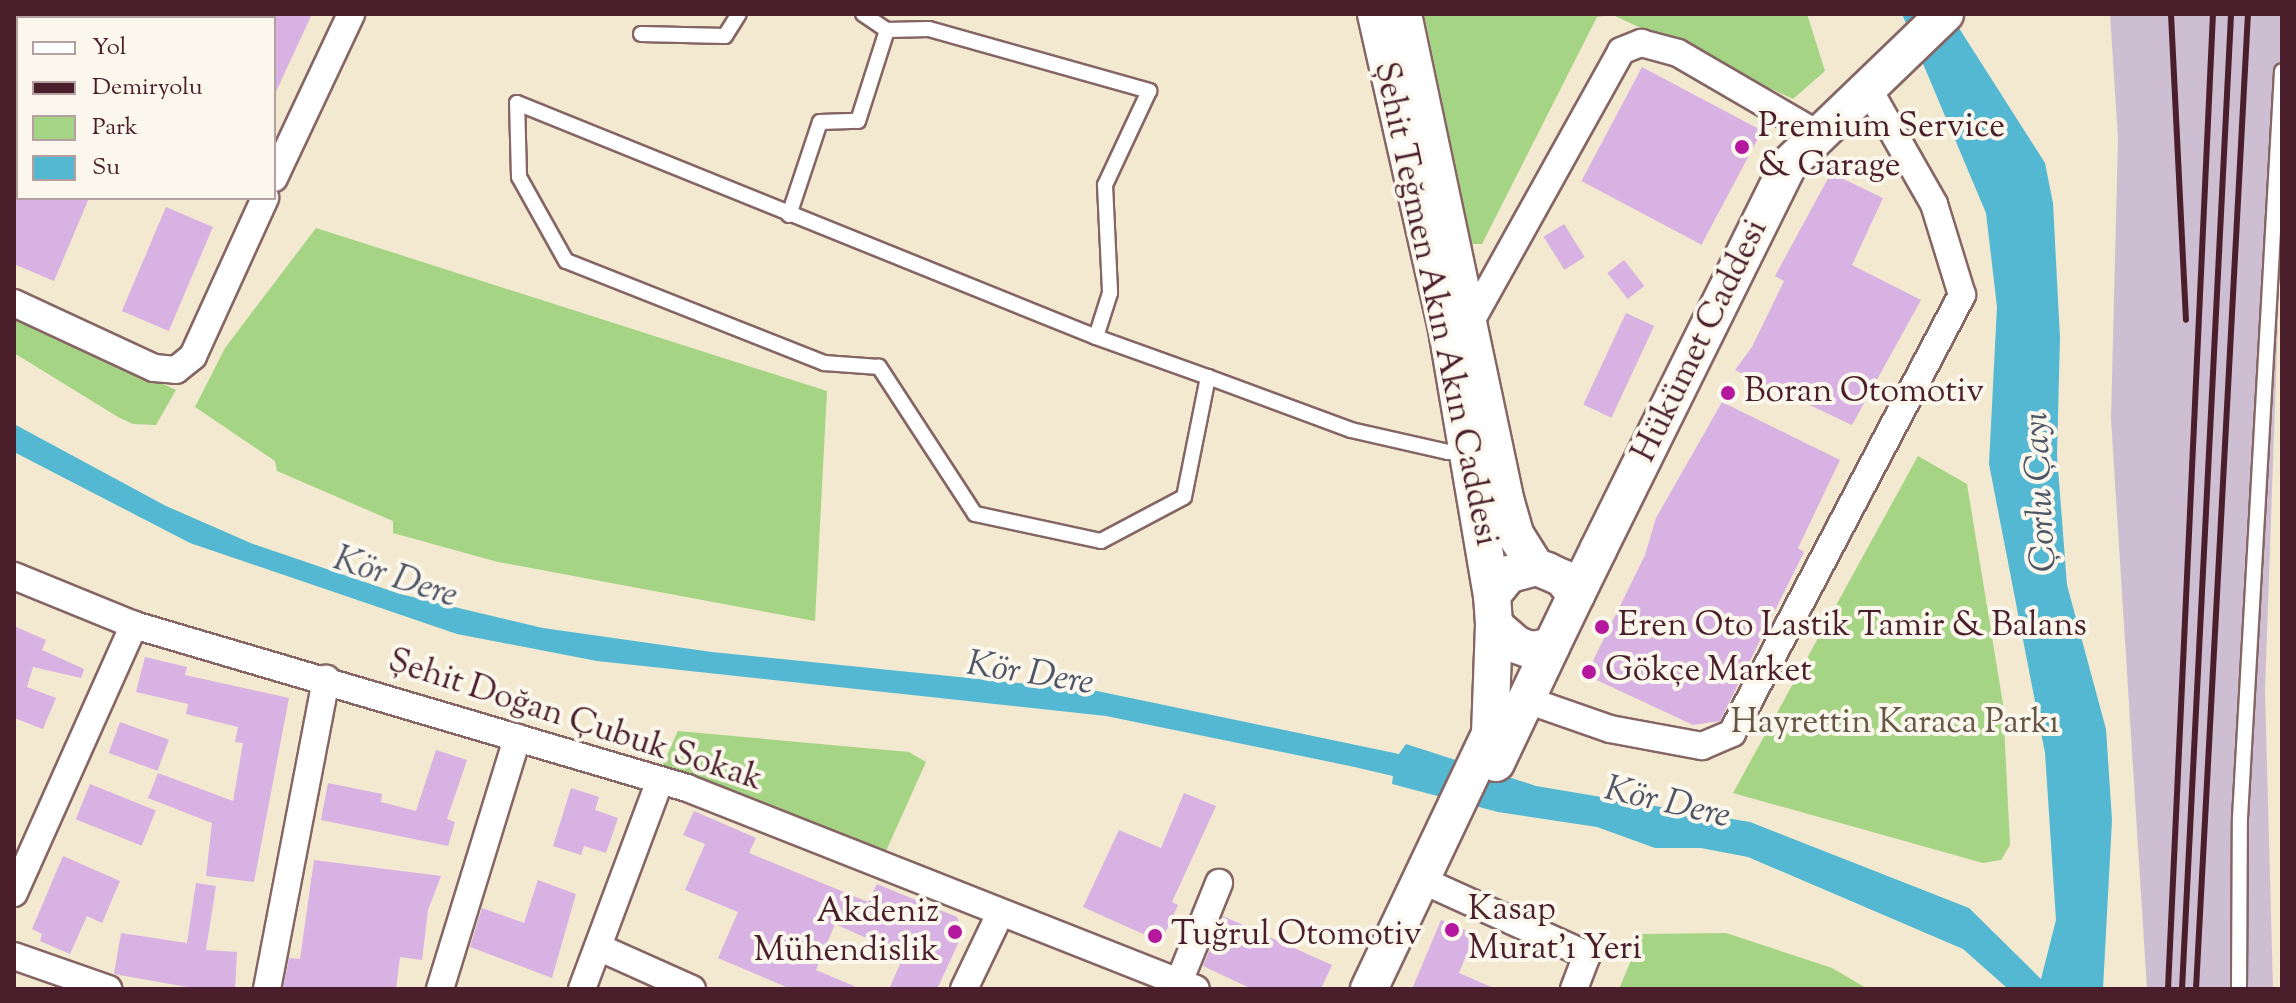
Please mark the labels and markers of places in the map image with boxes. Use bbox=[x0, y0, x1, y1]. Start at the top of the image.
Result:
place label: Premium Service & Garage bbox=[1758, 107, 2005, 186]
marker: Premium Service & Garage bbox=[1733, 138, 1751, 156]
place label: Boran Otomotiv bbox=[1744, 373, 1984, 413]
marker: Boran Otomotiv bbox=[1719, 384, 1737, 402]
place label: Eren Oto Lastik Tamir & Balans bbox=[1618, 607, 2087, 647]
marker: Eren Oto Lastik Tamir & Balans bbox=[1593, 618, 1611, 636]
place label: Gökçe Market bbox=[1605, 652, 1812, 692]
marker: Gökçe Market bbox=[1580, 663, 1598, 681]
place label: Kasap Murat'ı Yeri bbox=[1468, 890, 1642, 970]
place label: Akdeniz Mühendislik bbox=[754, 892, 939, 972]
place label: Tuğrul Otomotiv bbox=[1171, 916, 1421, 956]
marker: Kasap Murat'ı Yeri bbox=[1443, 921, 1461, 939]
marker: Akdeniz Mühendislik bbox=[946, 923, 964, 941]
marker: Tuğrul Otomotiv bbox=[1146, 927, 1164, 945]

